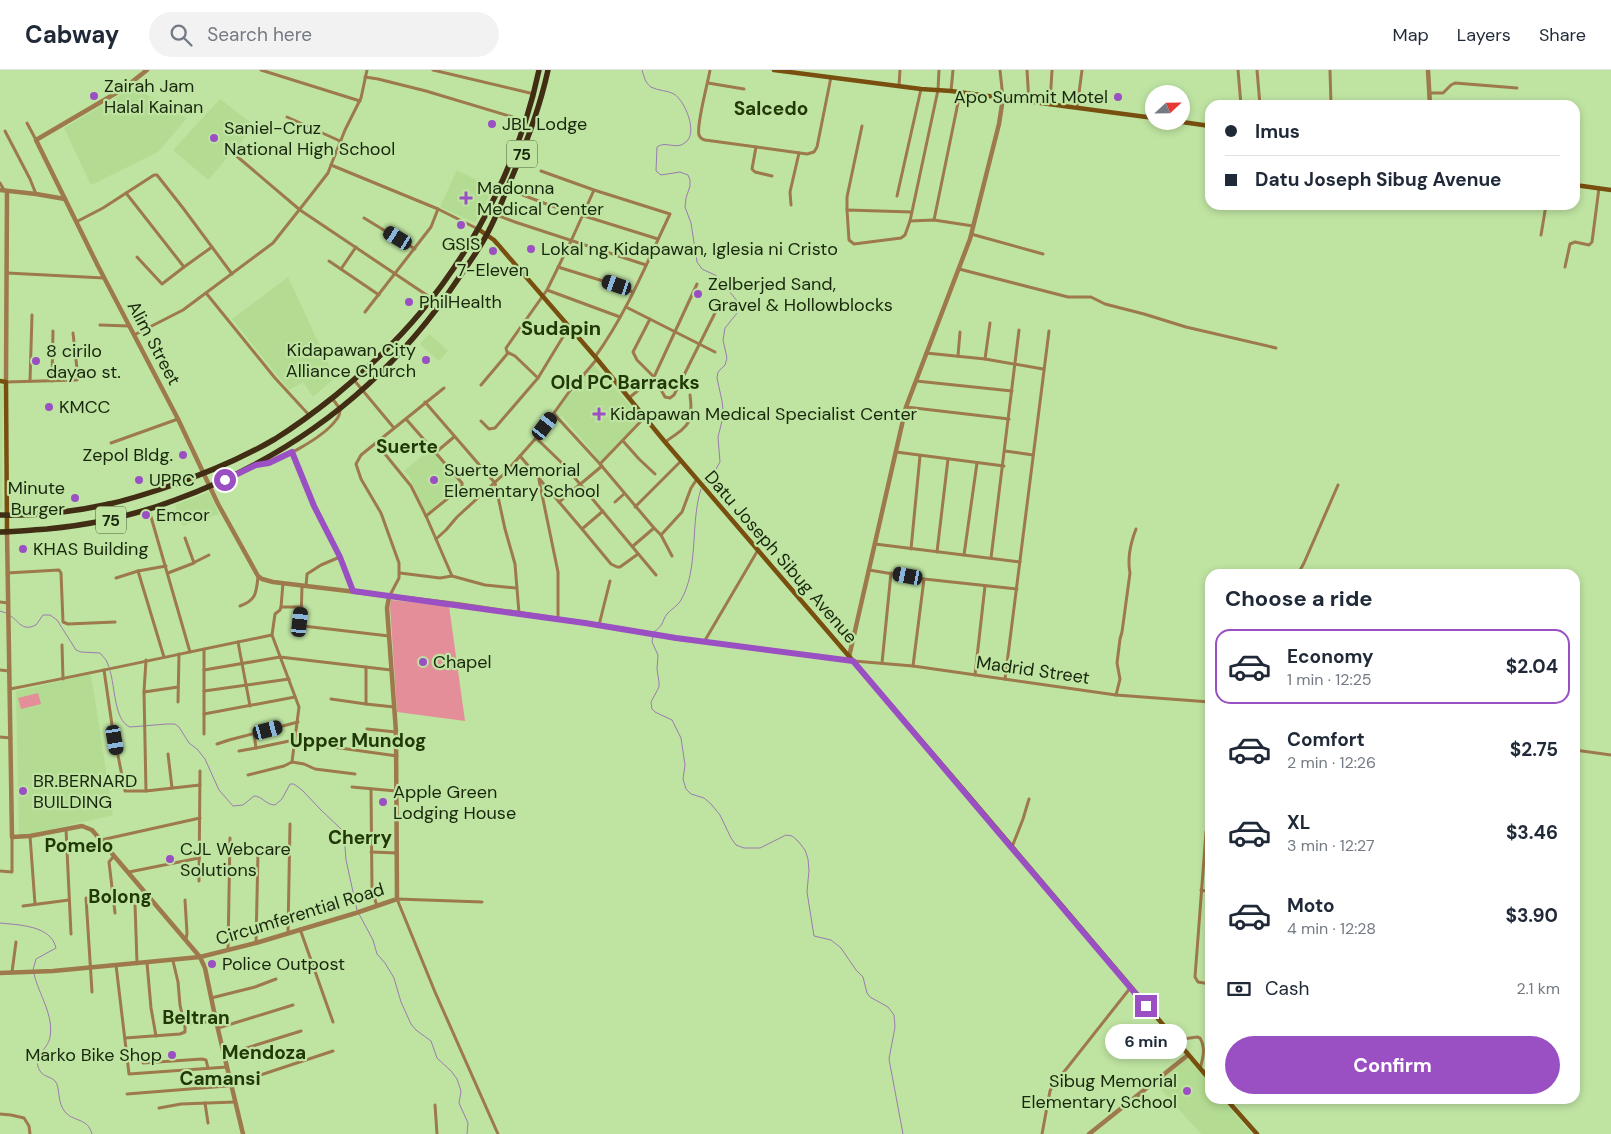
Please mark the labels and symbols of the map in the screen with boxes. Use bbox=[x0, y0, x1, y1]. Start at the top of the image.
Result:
place label: Zairah Jam Halal Kainan bbox=[104, 74, 203, 119]
place label: Apo Summit Motel bbox=[954, 85, 1108, 109]
north arrow bbox=[1145, 85, 1190, 130]
marker: Zairah Jam Halal Kainan bbox=[88, 90, 100, 102]
marker: Apo Summit Motel bbox=[1112, 91, 1124, 103]
district label: Salcedo bbox=[734, 96, 808, 121]
place label: JBL Lodge bbox=[502, 112, 587, 136]
place label: Saniel-Cruz National High School bbox=[224, 116, 395, 161]
marker: JBL Lodge bbox=[486, 118, 498, 130]
marker: Saniel-Cruz National High School bbox=[208, 132, 220, 144]
road number: 75 bbox=[507, 140, 537, 168]
place label: Madonna Medical Center bbox=[477, 176, 604, 221]
marker: Madonna Medical Center bbox=[459, 191, 473, 205]
marker: GSIS bbox=[455, 219, 467, 231]
car bbox=[381, 224, 414, 252]
place label: GSIS bbox=[442, 232, 480, 256]
place label: Lokal ng Kidapawan, Iglesia ni Cristo bbox=[541, 237, 838, 261]
marker: Lokal ng Kidapawan, Iglesia ni Cristo bbox=[525, 243, 537, 255]
marker: 7-Eleven bbox=[487, 245, 499, 257]
place label: 7-Eleven bbox=[457, 258, 529, 282]
place label: Zelberjed Sand, Gravel & Hollowblocks bbox=[708, 272, 893, 317]
car bbox=[600, 273, 633, 297]
marker: Zelberjed Sand, Gravel & Hollowblocks bbox=[692, 288, 704, 300]
place label: PhilHealth bbox=[419, 290, 502, 314]
marker: PhilHealth bbox=[403, 296, 415, 308]
street label: Alim Street bbox=[122, 297, 186, 389]
district label: Sudapin bbox=[521, 315, 601, 341]
place label: Kidapawan City Alliance Church bbox=[286, 338, 416, 383]
place label: 8 cirilo dayao st. bbox=[46, 339, 121, 384]
marker: Kidapawan City Alliance Church bbox=[420, 354, 432, 366]
marker: 8 cirilo dayao st. bbox=[30, 355, 42, 367]
district label: Old PC Barracks bbox=[550, 370, 700, 395]
place label: KMCC bbox=[59, 395, 111, 419]
marker: KMCC bbox=[43, 401, 55, 413]
place label: Kidapawan Medical Specialist Center bbox=[610, 402, 918, 426]
marker: Kidapawan Medical Specialist Center bbox=[592, 407, 606, 421]
car bbox=[529, 410, 560, 442]
district label: Suerte bbox=[376, 434, 438, 459]
place label: Zepol Bldg. bbox=[83, 443, 173, 467]
marker: Zepol Bldg. bbox=[177, 449, 189, 461]
place label: Suerte Memorial Elementary School bbox=[444, 458, 600, 503]
street label: Datu Joseph Sibug Avenue bbox=[699, 465, 863, 649]
place label: UPRC bbox=[149, 468, 195, 492]
route start bbox=[214, 469, 236, 491]
marker: UPRC bbox=[133, 474, 145, 486]
marker: Suerte Memorial Elementary School bbox=[428, 474, 440, 486]
place label: Minute Burger bbox=[8, 476, 65, 521]
marker: Minute Burger bbox=[69, 492, 81, 504]
place label: Emcor bbox=[156, 503, 210, 527]
road number: 75 bbox=[96, 506, 126, 534]
marker: Emcor bbox=[140, 509, 152, 521]
place label: KHAS Building bbox=[33, 537, 148, 561]
marker: KHAS Building bbox=[17, 543, 29, 555]
car bbox=[891, 566, 924, 586]
car bbox=[290, 606, 309, 638]
place label: Chapel bbox=[433, 650, 492, 674]
street label: Madrid Street bbox=[975, 650, 1091, 690]
marker: Chapel bbox=[417, 656, 429, 668]
car bbox=[251, 719, 284, 741]
car bbox=[105, 724, 124, 756]
district label: Upper Mundog bbox=[290, 728, 426, 753]
place label: BR.BERNARD BUILDING bbox=[33, 769, 137, 814]
place label: Apple Green Lodging House bbox=[393, 780, 516, 825]
marker: BR.BERNARD BUILDING bbox=[17, 785, 29, 797]
marker: Apple Green Lodging House bbox=[377, 796, 389, 808]
district label: Cherry bbox=[328, 825, 393, 850]
district label: Pomelo bbox=[45, 833, 113, 858]
place label: CJL Webcare Solutions bbox=[180, 837, 291, 882]
marker: CJL Webcare Solutions bbox=[164, 853, 176, 865]
street label: Circumferential Road bbox=[213, 877, 387, 951]
district label: Bolong bbox=[88, 884, 152, 909]
place label: Police Outpost bbox=[222, 952, 345, 976]
marker: Police Outpost bbox=[206, 958, 218, 970]
route end bbox=[1135, 995, 1157, 1017]
district label: Beltran bbox=[162, 1005, 230, 1030]
callout: 6 min bbox=[1105, 1024, 1187, 1058]
district label: Mendoza bbox=[222, 1040, 306, 1065]
place label: Marko Bike Shop bbox=[25, 1043, 162, 1067]
marker: Marko Bike Shop bbox=[166, 1049, 178, 1061]
district label: Camansi bbox=[179, 1066, 261, 1091]
place label: Sibug Memorial Elementary School bbox=[1021, 1069, 1177, 1114]
marker: Sibug Memorial Elementary School bbox=[1181, 1085, 1193, 1097]

